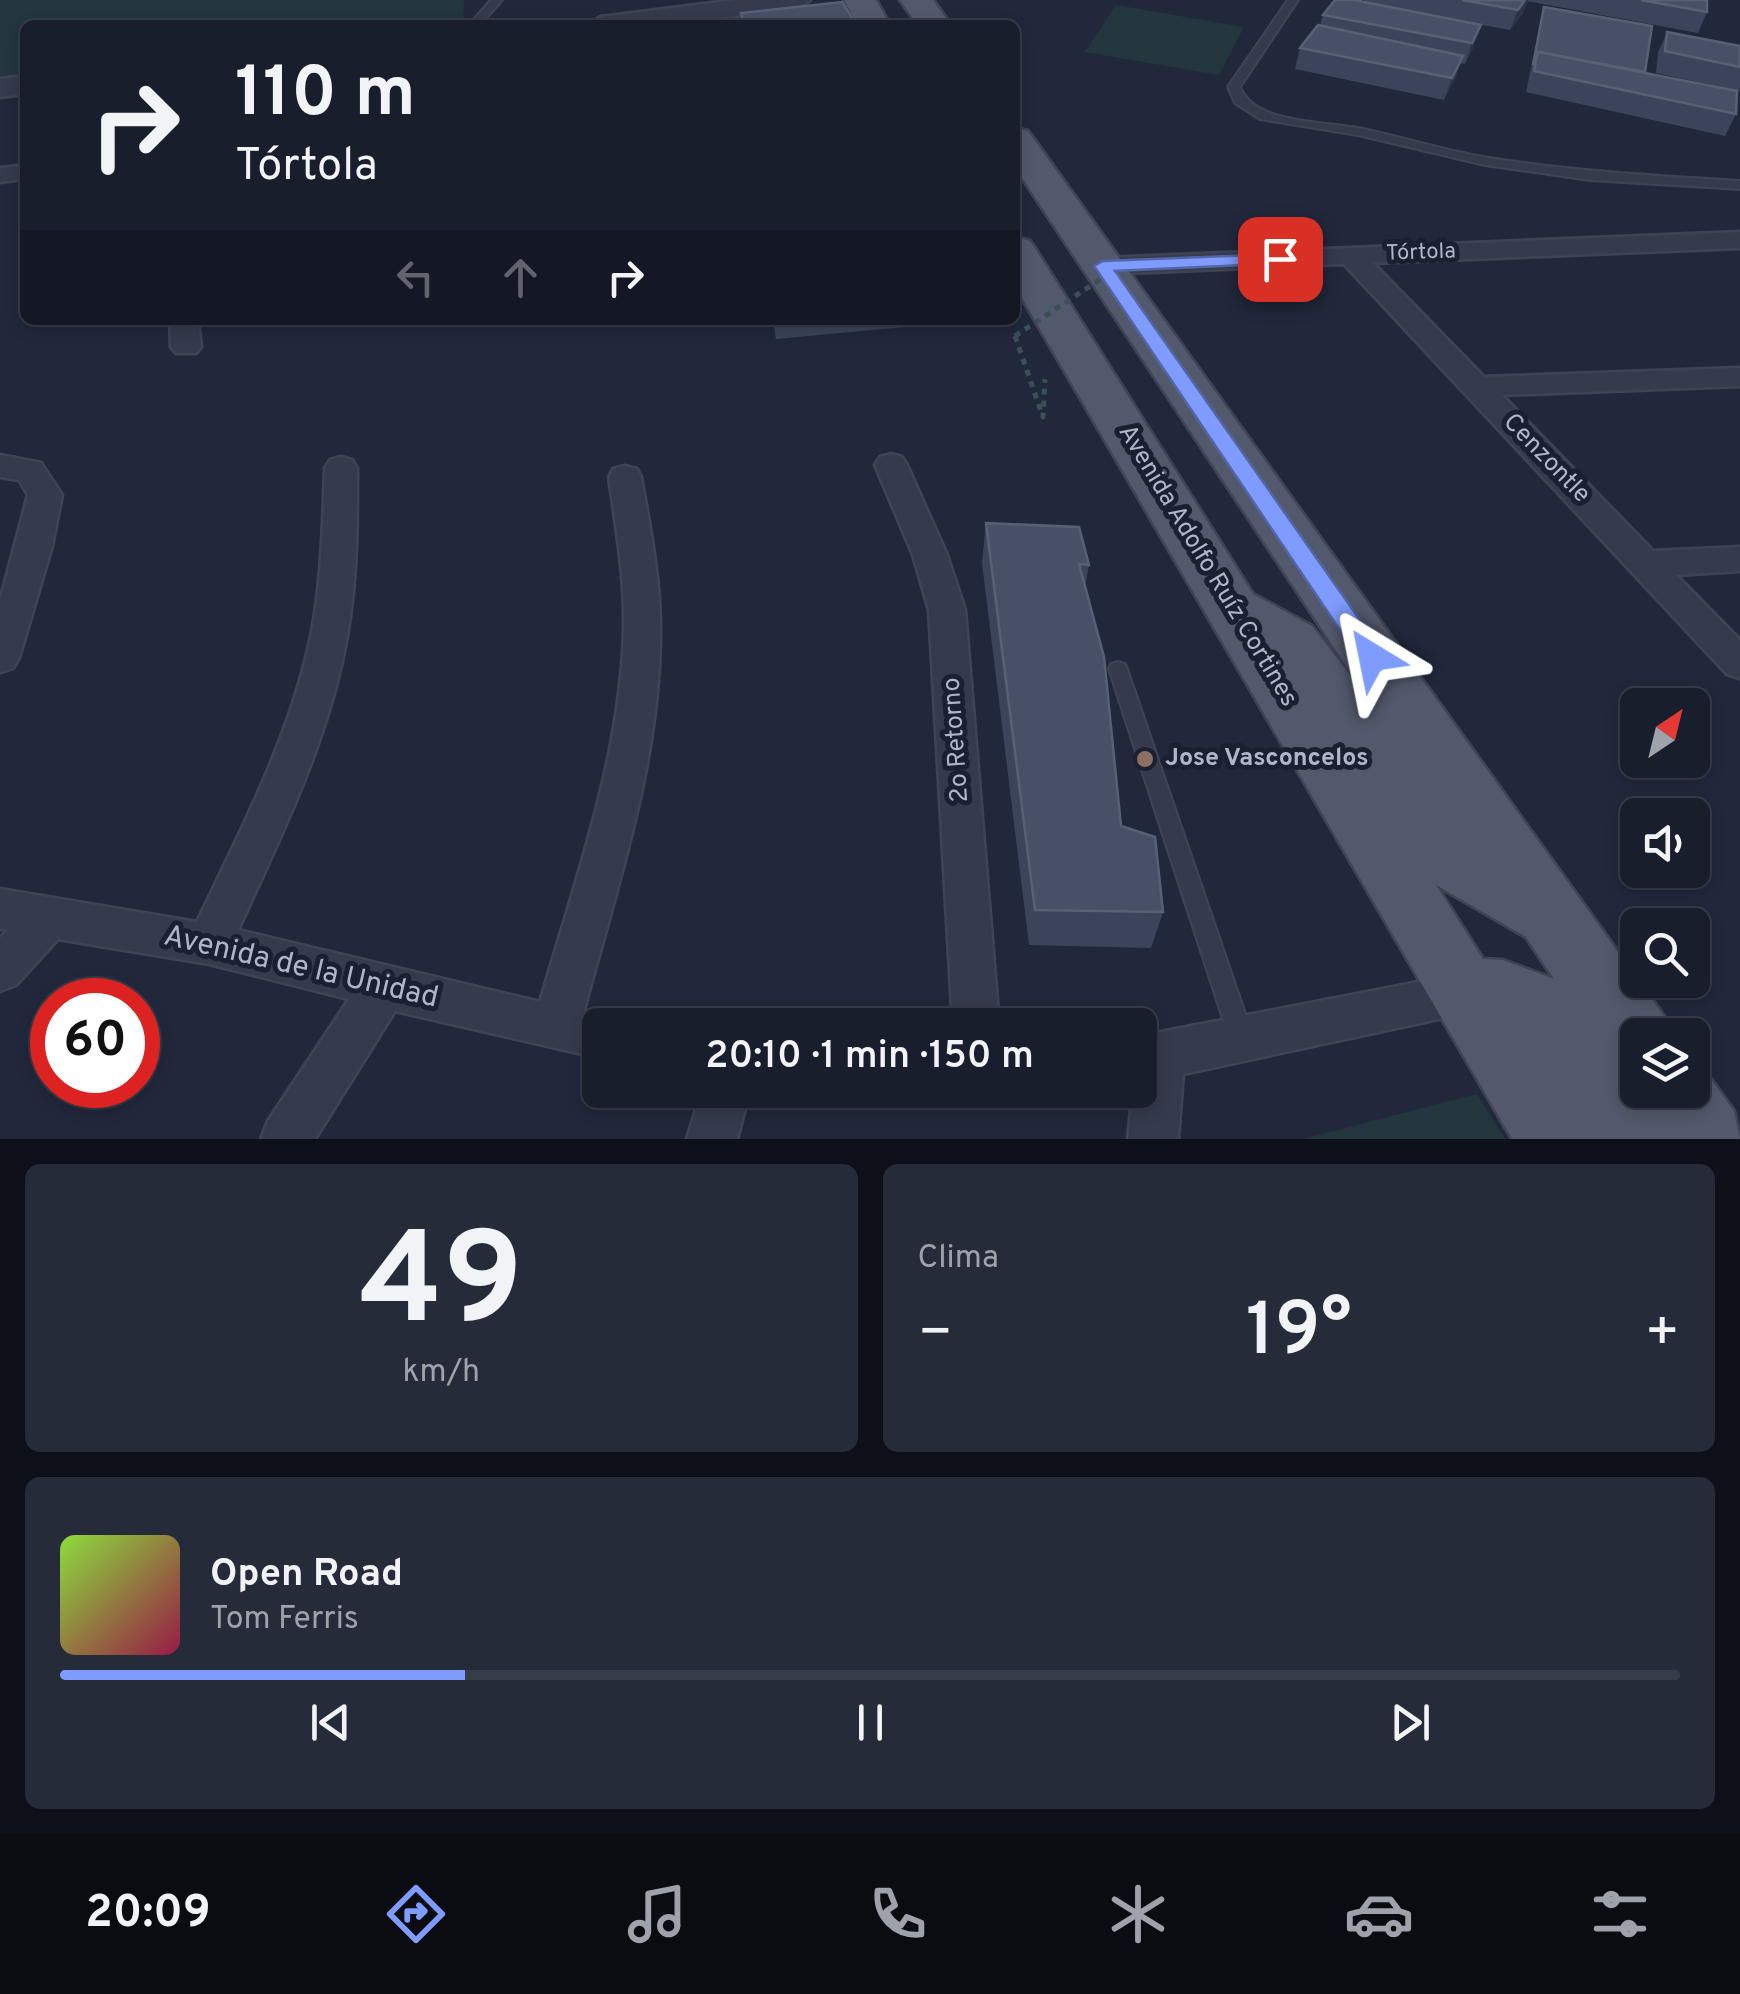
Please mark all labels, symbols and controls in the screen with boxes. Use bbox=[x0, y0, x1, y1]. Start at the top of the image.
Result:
text: 110 m bbox=[235, 52, 416, 141]
icon: right bbox=[70, 60, 200, 190]
text: Tórtola bbox=[235, 139, 378, 196]
pin bbox=[1238, 217, 1323, 302]
icon: arrive bbox=[1253, 232, 1308, 287]
street label: Tórtola bbox=[1386, 238, 1456, 268]
icon: left bbox=[388, 250, 443, 305]
icon: ahead bbox=[493, 250, 548, 305]
icon: right bbox=[598, 250, 653, 305]
street label: Cenzontle bbox=[1495, 407, 1597, 511]
street label: Avenida Adolfo Ruíz Cortines bbox=[1110, 419, 1304, 713]
position arrow bbox=[1320, 605, 1424, 709]
street label: 2o Retorno bbox=[937, 676, 977, 804]
north arrow bbox=[1620, 688, 1710, 778]
map controls bbox=[1620, 688, 1710, 1108]
place label: Jose Vasconcelos bbox=[1165, 743, 1369, 775]
marker: Jose Vasconcelos bbox=[1134, 748, 1156, 770]
button: sound bbox=[1620, 798, 1710, 888]
button: search bbox=[1620, 908, 1710, 998]
street label: Avenida de la Unidad bbox=[160, 918, 442, 1018]
speed limit sign: 60 bbox=[30, 978, 160, 1108]
button: layers bbox=[1620, 1018, 1710, 1108]
text: 20:10 · 1 min · 150 m bbox=[705, 1033, 1034, 1082]
text: 49 bbox=[359, 1205, 523, 1370]
text: Clima bbox=[918, 1239, 999, 1279]
text: 19° bbox=[1246, 1287, 1352, 1382]
text: − bbox=[918, 1300, 953, 1370]
text: + bbox=[1645, 1300, 1680, 1370]
text: km/h bbox=[402, 1353, 480, 1393]
text: Open Road bbox=[210, 1551, 403, 1600]
text: Tom Ferris bbox=[210, 1600, 359, 1640]
icon: previous bbox=[303, 1695, 358, 1750]
icon: pause bbox=[843, 1695, 898, 1750]
icon: next bbox=[1383, 1695, 1438, 1750]
icon: directions bbox=[381, 1879, 451, 1949]
icon: music bbox=[622, 1879, 692, 1949]
icon: phone bbox=[863, 1879, 933, 1949]
icon: climate bbox=[1103, 1879, 1173, 1949]
icon: car bbox=[1344, 1879, 1414, 1949]
icon: filters bbox=[1585, 1879, 1655, 1949]
text: 20:09 bbox=[85, 1886, 211, 1943]

